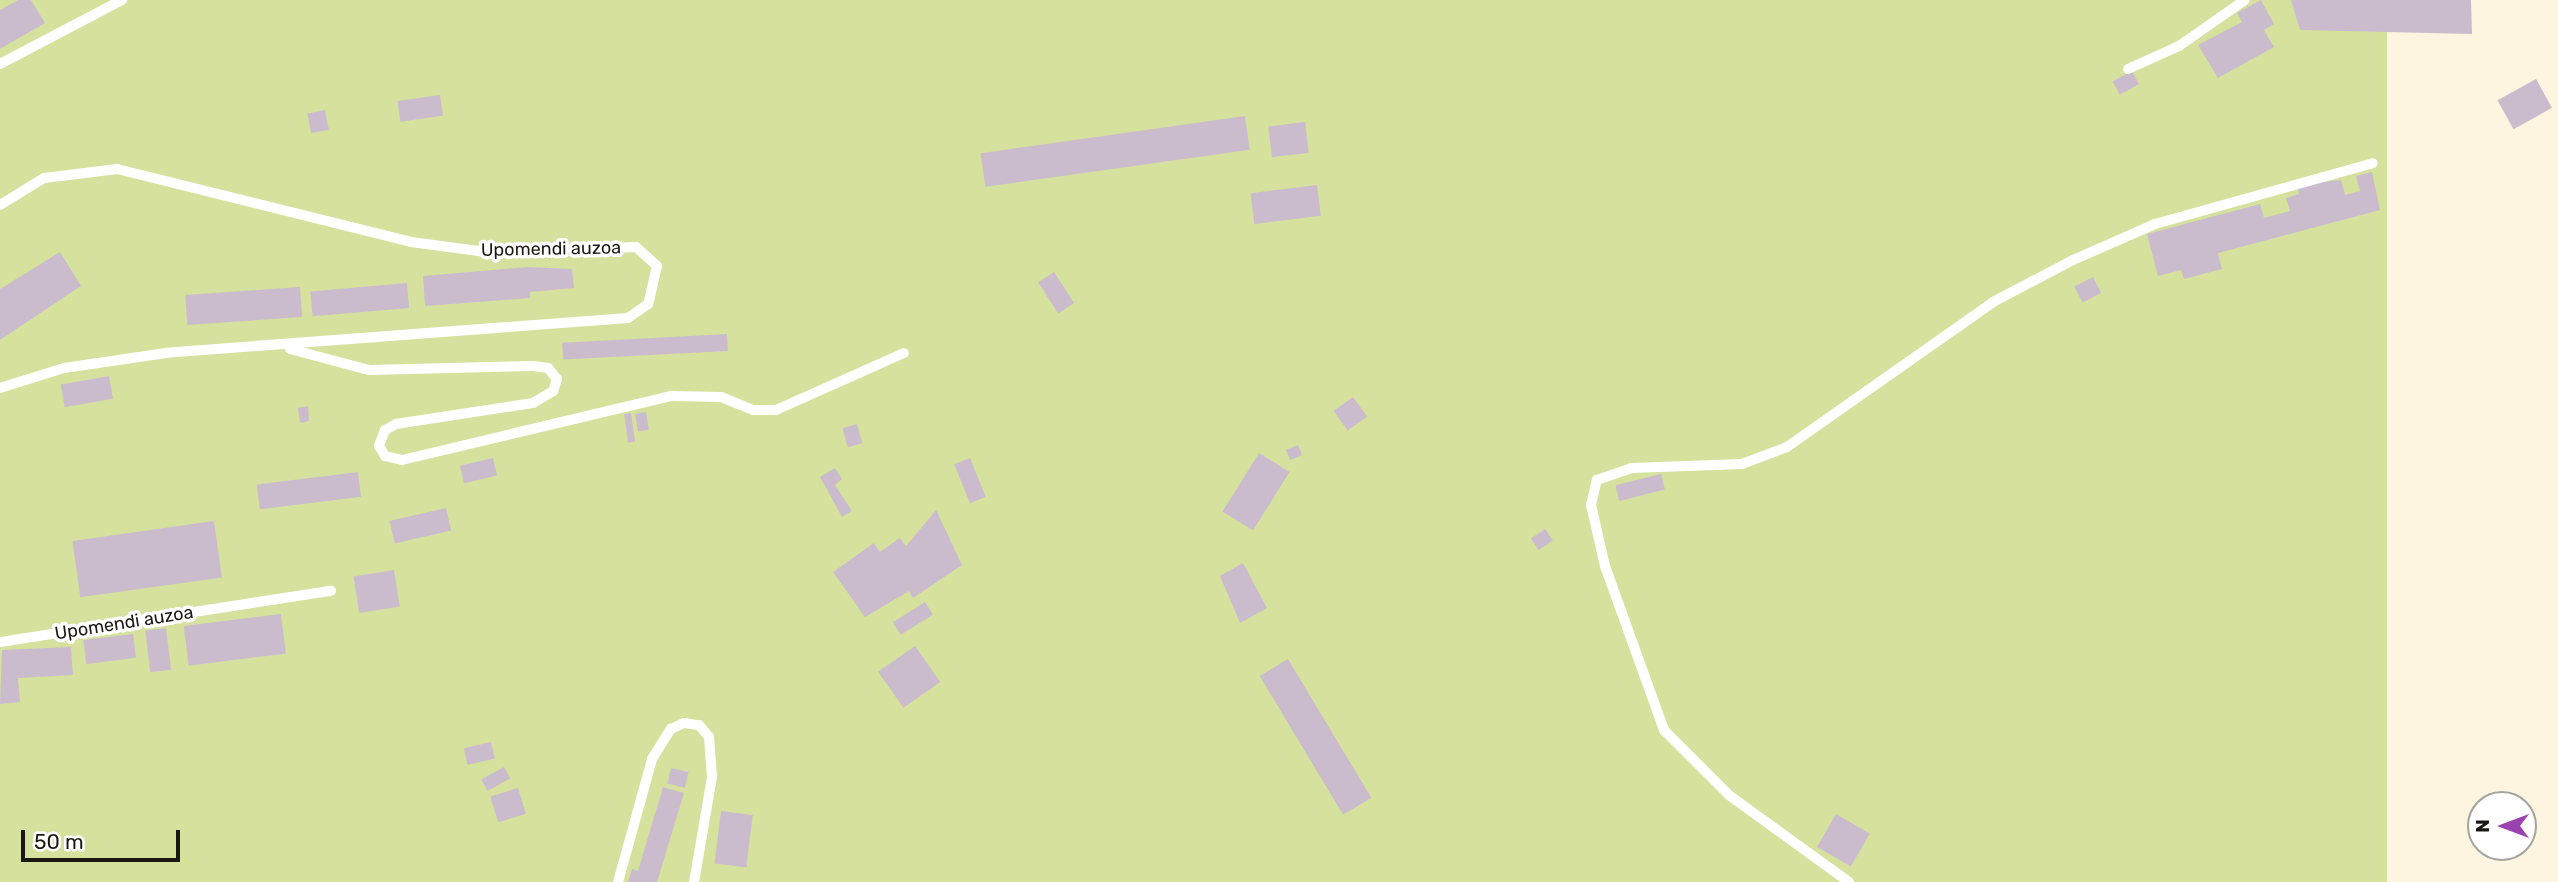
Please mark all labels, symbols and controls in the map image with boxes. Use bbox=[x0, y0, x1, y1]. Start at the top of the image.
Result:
street label: Upomendi auzoa bbox=[481, 237, 621, 261]
street label: Upomendi auzoa bbox=[53, 601, 195, 645]
north arrow bbox=[2467, 791, 2537, 861]
scale bar bbox=[24, 816, 184, 860]
text: N bbox=[2471, 819, 2494, 833]
text: 50 m bbox=[34, 829, 84, 854]

